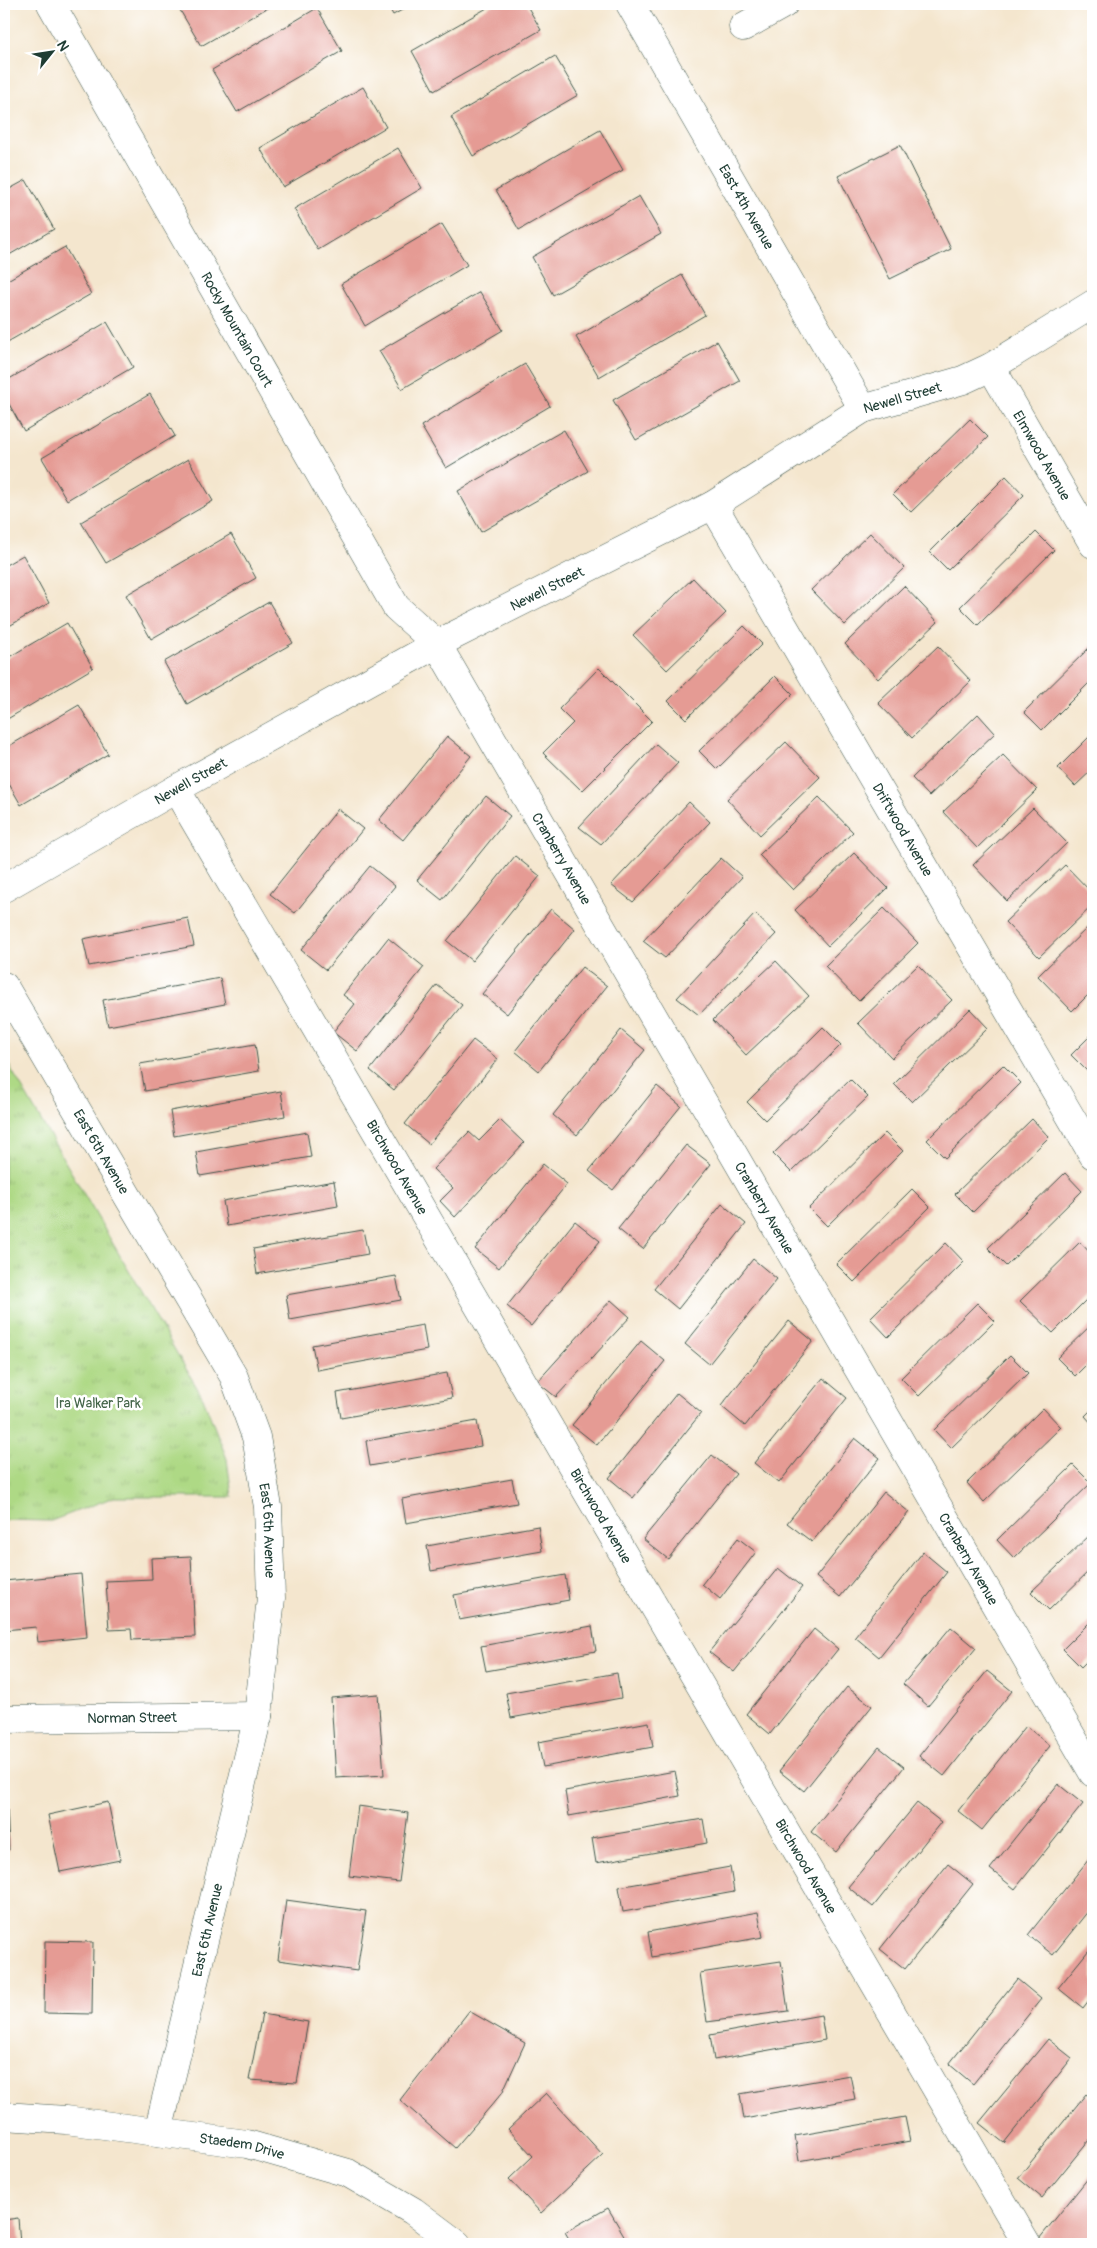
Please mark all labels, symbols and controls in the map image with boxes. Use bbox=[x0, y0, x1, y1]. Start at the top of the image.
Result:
north arrow bbox=[28, 28, 78, 78]
text: N bbox=[53, 37, 73, 54]
street label: East 4th Avenue bbox=[715, 162, 777, 253]
street label: Rocky Mountain Court bbox=[197, 269, 276, 390]
street label: Newell Street bbox=[861, 379, 944, 417]
street label: Elmwood Avenue bbox=[1009, 408, 1074, 504]
street label: Newell Street bbox=[507, 563, 587, 615]
street label: Newell Street bbox=[151, 754, 230, 809]
street label: Driftwood Avenue bbox=[868, 780, 936, 880]
street label: Cranberry Avenue bbox=[528, 810, 595, 908]
street label: East 6th Avenue bbox=[69, 1106, 132, 1197]
street label: Birchwood Avenue bbox=[362, 1117, 431, 1218]
street label: Cranberry Avenue bbox=[731, 1159, 798, 1257]
park label: Ira Walker Park bbox=[55, 1395, 141, 1412]
street label: Birchwood Avenue bbox=[566, 1466, 635, 1566]
street label: East 6th Avenue bbox=[255, 1482, 278, 1578]
street label: Cranberry Avenue bbox=[935, 1510, 1002, 1608]
street label: Norman Street bbox=[87, 1709, 177, 1727]
street label: Birchwood Avenue bbox=[771, 1816, 840, 1917]
street label: East 6th Avenue bbox=[189, 1882, 226, 1978]
street label: Staedem Drive bbox=[198, 2130, 286, 2163]

